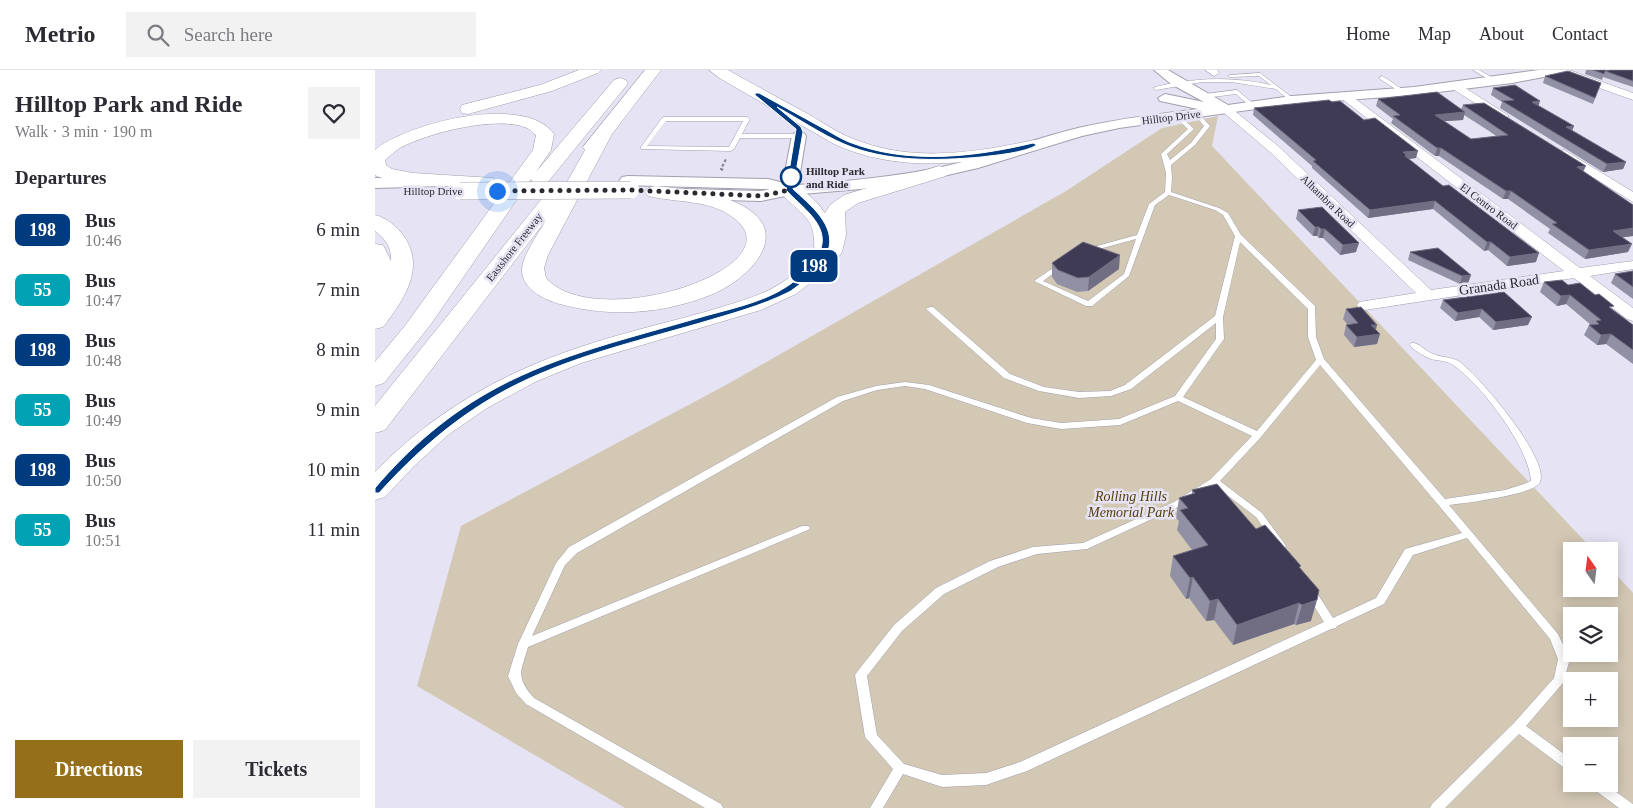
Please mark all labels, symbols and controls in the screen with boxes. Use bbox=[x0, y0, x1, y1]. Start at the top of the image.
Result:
search box bbox=[126, 12, 476, 57]
text: Metrio bbox=[25, 21, 96, 47]
icon: search bbox=[144, 21, 172, 49]
text: Search here bbox=[184, 24, 273, 45]
text: Home bbox=[1346, 24, 1390, 44]
text: Map bbox=[1418, 24, 1451, 44]
text: About bbox=[1479, 24, 1524, 44]
text: Contact bbox=[1552, 24, 1608, 44]
button: heart bbox=[308, 87, 360, 139]
text: Hilltop Park and Ride bbox=[15, 91, 242, 117]
street label: Hilltop Drive bbox=[1141, 107, 1201, 127]
text: Walk · 3 min · 190 m bbox=[15, 123, 152, 140]
place label: Hilltop Park and Ride bbox=[806, 165, 866, 190]
marker: Hilltop Park and Ride bbox=[780, 166, 802, 188]
text: Departures bbox=[15, 167, 106, 188]
street label: Alhambra Road bbox=[1299, 172, 1358, 230]
your location bbox=[485, 179, 510, 204]
street label: El Centro Road bbox=[1458, 181, 1520, 232]
street label: Hilltop Drive bbox=[404, 185, 463, 197]
text: Bus bbox=[85, 210, 116, 231]
street label: Eastshore Freeway bbox=[484, 210, 545, 284]
text: 6 min bbox=[316, 219, 360, 240]
text: 198 bbox=[29, 220, 56, 240]
text: 10:46 bbox=[85, 232, 121, 249]
line badge: 198 bbox=[785, 250, 843, 282]
text: 198 bbox=[801, 256, 828, 276]
text: Bus bbox=[85, 270, 116, 291]
street label: Granada Road bbox=[1458, 272, 1540, 298]
text: 7 min bbox=[316, 279, 360, 300]
text: 55 bbox=[34, 280, 52, 300]
text: 10:47 bbox=[85, 292, 121, 309]
text: Bus bbox=[85, 330, 116, 351]
text: 8 min bbox=[316, 339, 360, 360]
text: 198 bbox=[29, 340, 56, 360]
text: 10:48 bbox=[85, 352, 121, 369]
text: Bus bbox=[85, 390, 116, 411]
text: 9 min bbox=[316, 399, 360, 420]
text: 55 bbox=[34, 400, 52, 420]
text: 10:49 bbox=[85, 412, 121, 429]
text: Bus bbox=[85, 450, 116, 471]
text: 10 min bbox=[307, 459, 360, 480]
text: 198 bbox=[29, 460, 56, 480]
text: 10:50 bbox=[85, 472, 121, 489]
park label: Rolling Hills Memorial Park bbox=[1087, 489, 1175, 520]
text: Bus bbox=[85, 510, 116, 531]
text: 11 min bbox=[307, 519, 360, 540]
text: 55 bbox=[34, 520, 52, 540]
text: 10:51 bbox=[85, 532, 121, 549]
north arrow bbox=[1563, 542, 1617, 598]
map controls bbox=[1563, 542, 1618, 792]
button: layers bbox=[1563, 607, 1618, 662]
button: + bbox=[1563, 672, 1618, 727]
button: − bbox=[1563, 737, 1618, 792]
button: Directions bbox=[15, 740, 183, 798]
button: Tickets bbox=[193, 740, 360, 798]

